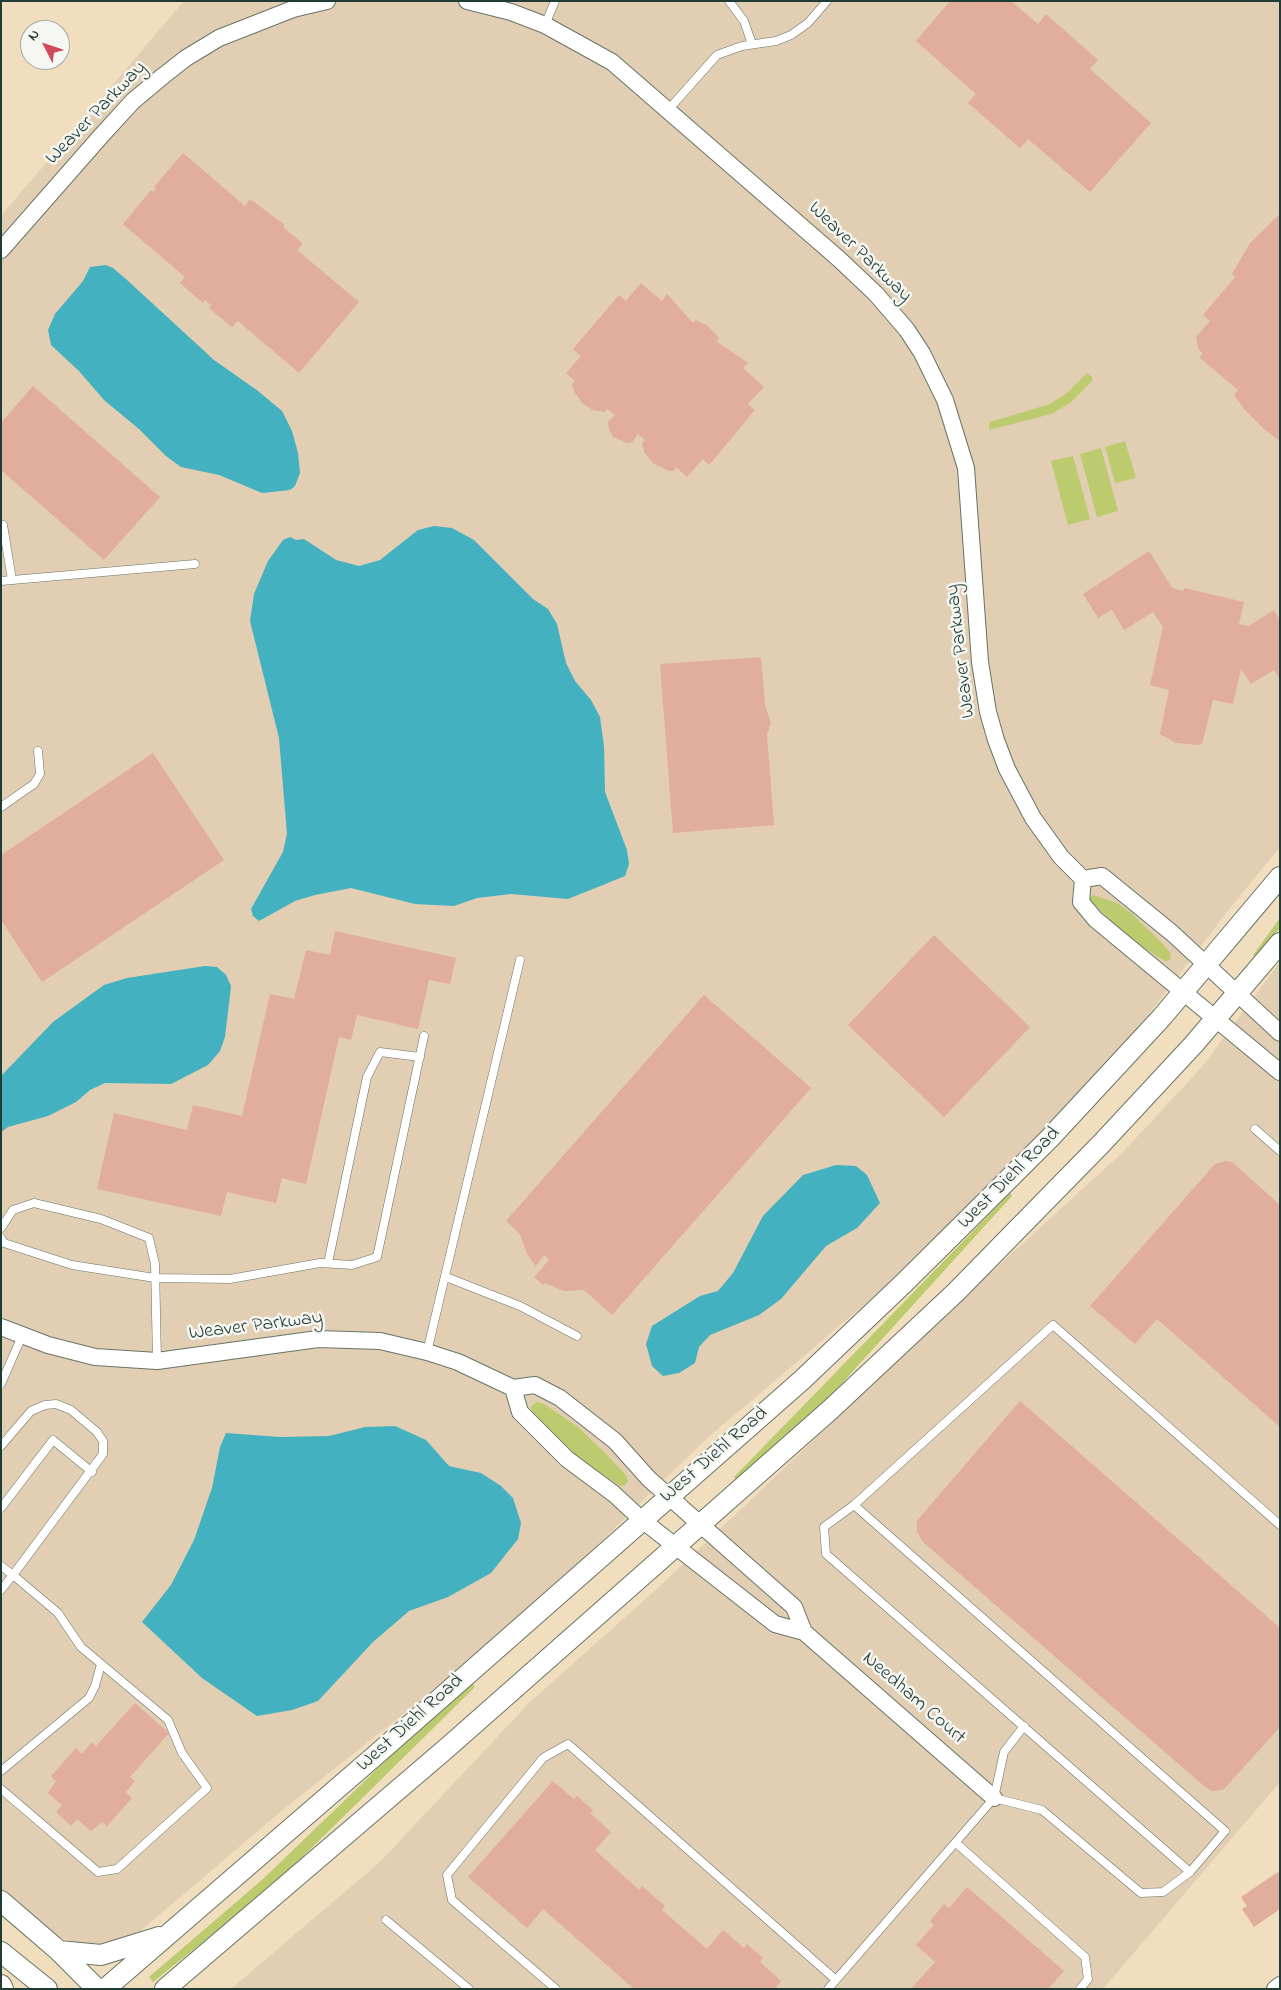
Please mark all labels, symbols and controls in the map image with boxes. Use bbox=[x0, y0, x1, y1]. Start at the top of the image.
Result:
north arrow bbox=[20, 20, 70, 70]
text: N bbox=[23, 25, 45, 46]
street label: Weaver Parkway bbox=[42, 57, 152, 171]
street label: Weaver Parkway bbox=[802, 198, 916, 308]
street label: Weaver Parkway bbox=[942, 583, 982, 719]
street label: West Diehl Road bbox=[954, 1123, 1066, 1235]
street label: Weaver Parkway bbox=[188, 1307, 324, 1347]
street label: West Diehl Road bbox=[656, 1403, 774, 1509]
street label: Needham Court bbox=[856, 1648, 970, 1750]
street label: West Diehl Road bbox=[353, 1670, 469, 1778]

